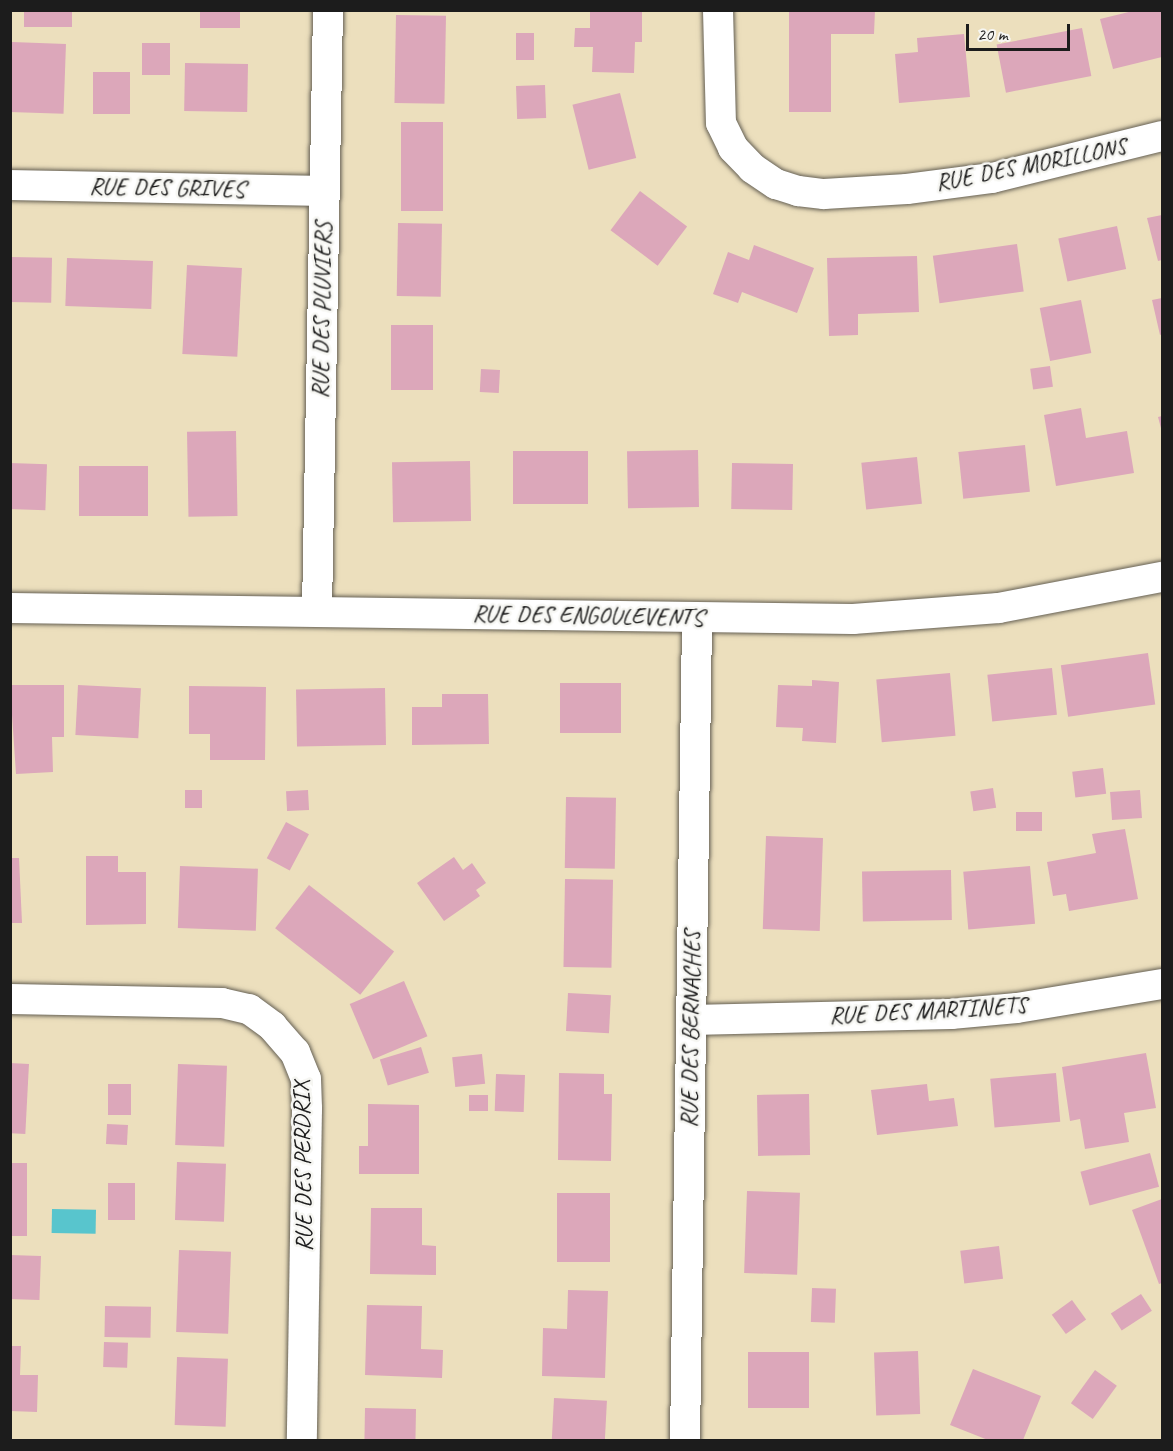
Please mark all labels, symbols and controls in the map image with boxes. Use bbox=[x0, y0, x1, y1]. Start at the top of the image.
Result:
scale bar bbox=[969, 12, 1072, 50]
text: 20 m bbox=[977, 23, 1008, 45]
street label: RUE DES MORILLONS bbox=[933, 132, 1129, 198]
street label: RUE DES GRIVES bbox=[89, 172, 245, 204]
street label: RUE DES PLUVIERS bbox=[306, 221, 338, 399]
street label: RUE DES ENGOULEVENTS bbox=[472, 600, 704, 632]
street label: RUE DES BERNACHES bbox=[675, 930, 707, 1128]
street label: RUE DES MARTINETS bbox=[828, 991, 1028, 1031]
street label: RUE DES PERDRIX bbox=[287, 1080, 319, 1252]

